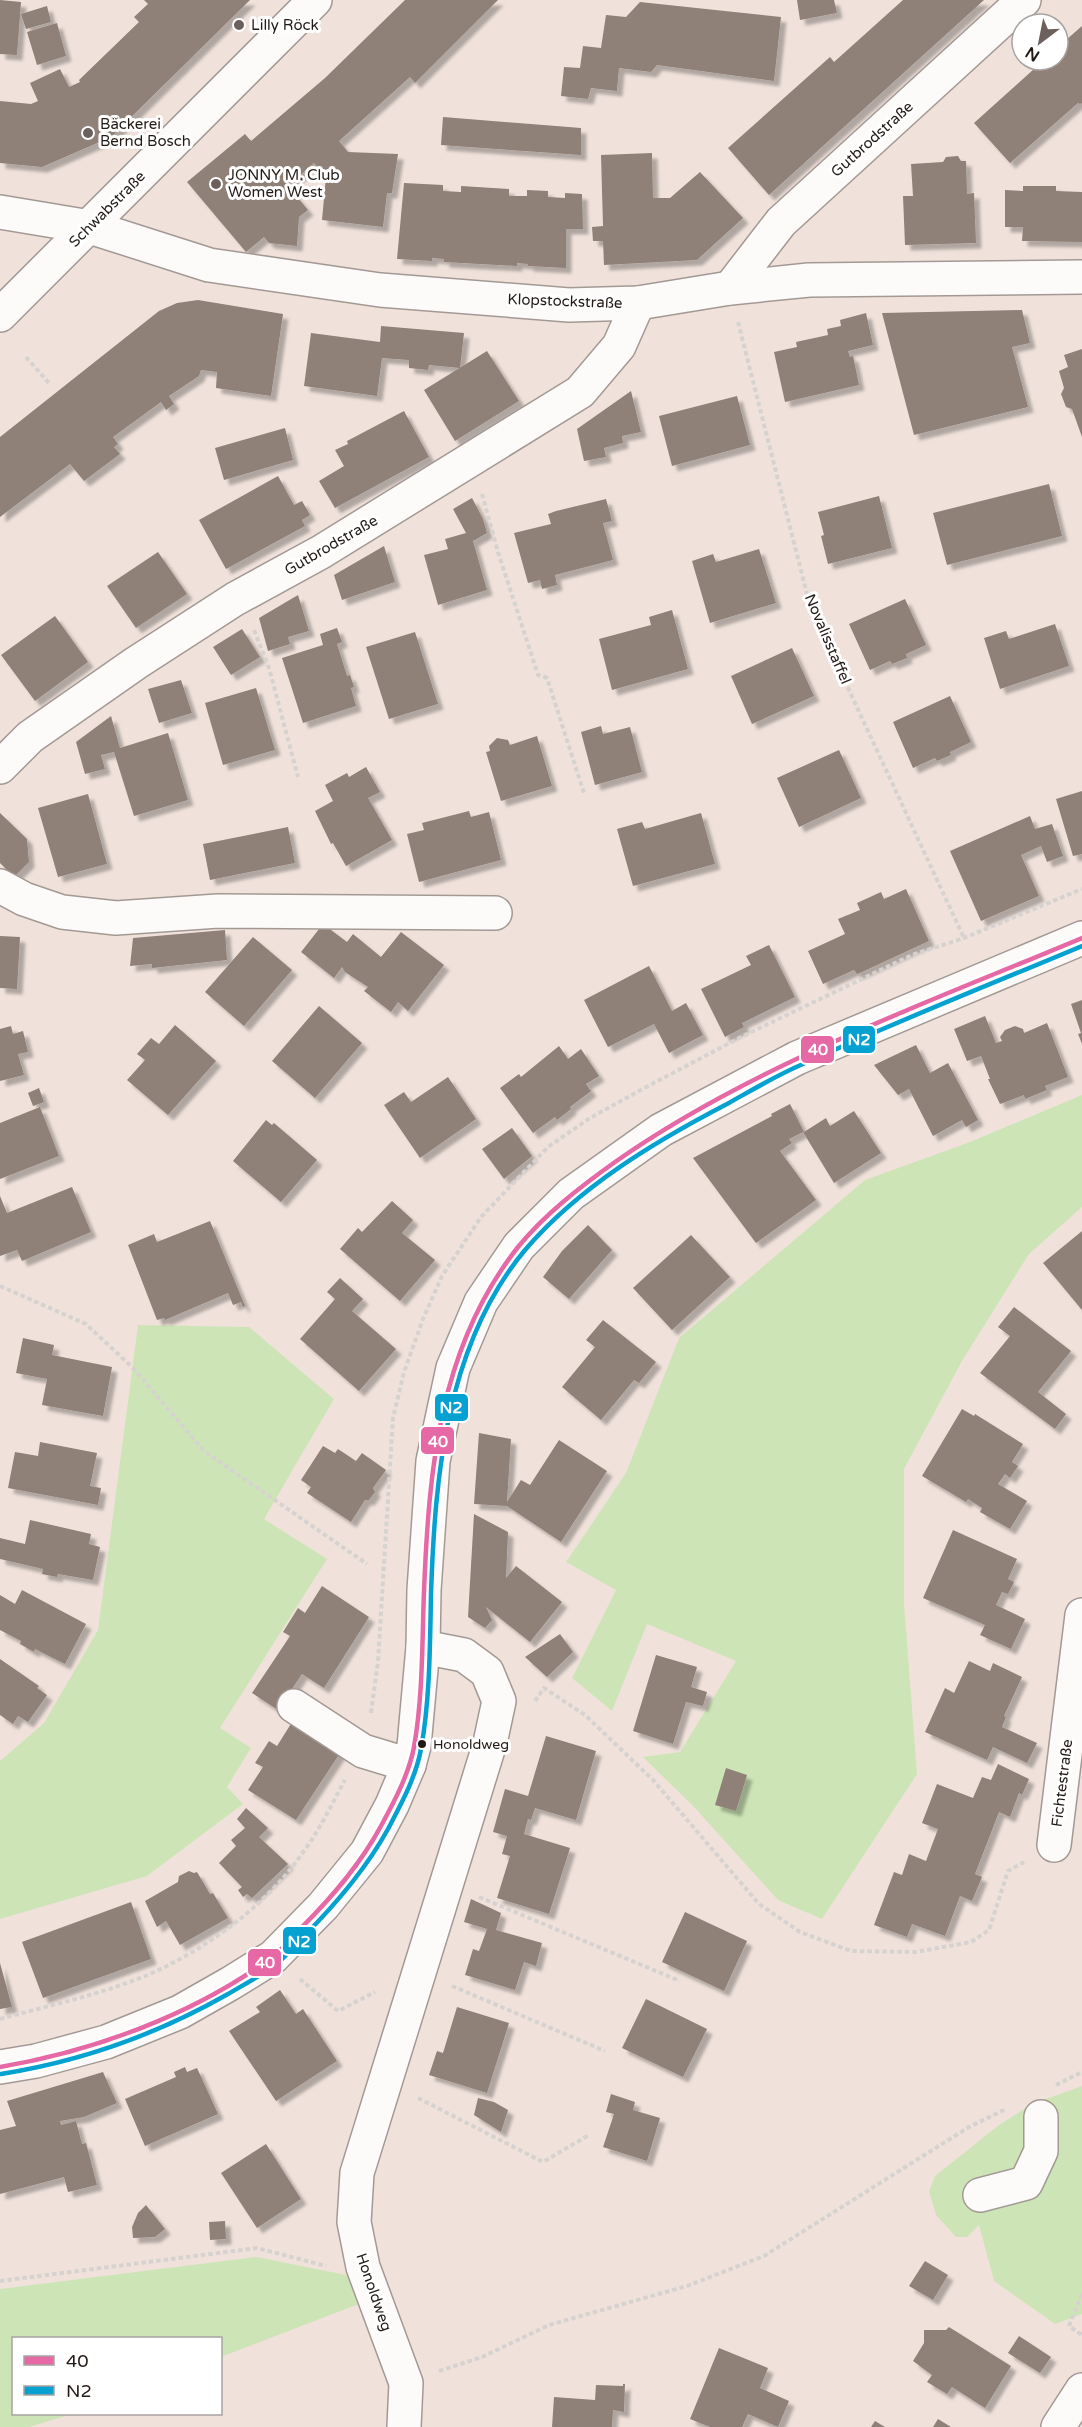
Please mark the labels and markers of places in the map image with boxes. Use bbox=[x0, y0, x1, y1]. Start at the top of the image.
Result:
place label: Lilly Röck bbox=[251, 16, 319, 34]
marker: Lilly Röck bbox=[232, 18, 246, 32]
place label: Bäckerei Bernd Bosch bbox=[100, 115, 191, 150]
marker: Bäckerei Bernd Bosch bbox=[81, 126, 95, 140]
place label: JONNY M. Club Women West bbox=[228, 166, 340, 201]
marker: JONNY M. Club Women West bbox=[209, 177, 223, 191]
place label: Honoldweg bbox=[433, 1736, 509, 1753]
marker: Honoldweg bbox=[416, 1738, 428, 1750]

